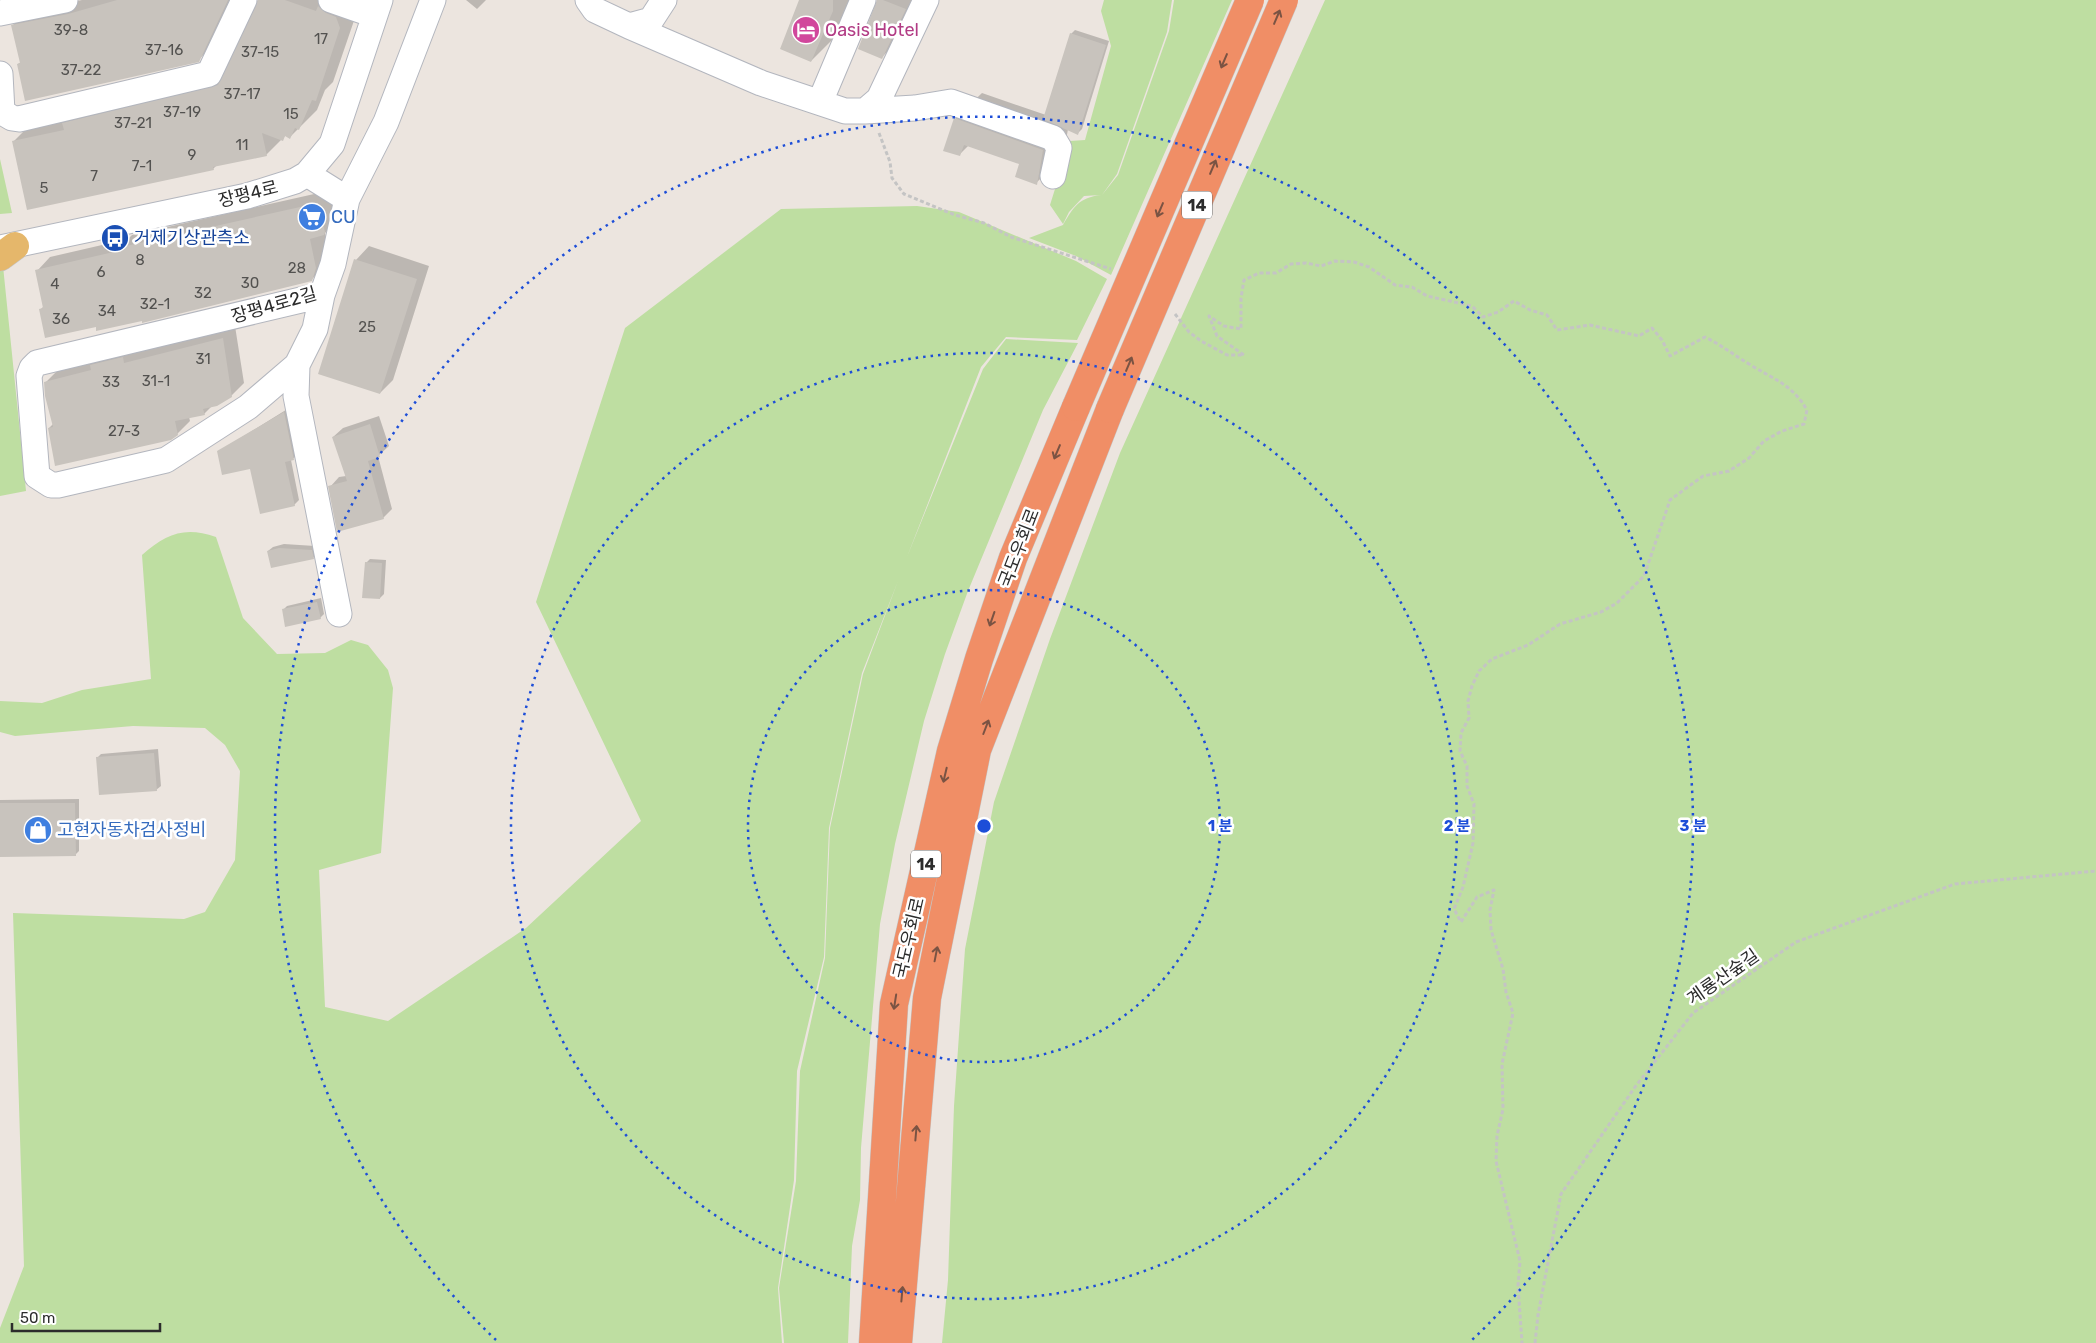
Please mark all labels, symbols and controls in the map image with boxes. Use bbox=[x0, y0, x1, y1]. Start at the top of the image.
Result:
one-way arrow bbox=[1272, 10, 1282, 25]
hotel icon: Oasis Hotel bbox=[791, 15, 821, 45]
place label: Oasis Hotel bbox=[825, 19, 919, 41]
house number: 39-8 bbox=[54, 21, 88, 39]
house number: 17 bbox=[314, 30, 328, 48]
house number: 37-16 bbox=[145, 41, 183, 59]
house number: 37-15 bbox=[241, 43, 279, 61]
one-way arrow bbox=[1218, 53, 1228, 68]
house number: 37-22 bbox=[61, 61, 101, 79]
house number: 37-17 bbox=[223, 85, 261, 103]
house number: 37-19 bbox=[163, 103, 201, 121]
house number: 15 bbox=[283, 105, 299, 123]
house number: 37-21 bbox=[114, 114, 152, 132]
house number: 11 bbox=[236, 136, 248, 154]
house number: 9 bbox=[188, 146, 197, 164]
house number: 7-1 bbox=[132, 157, 152, 175]
one-way arrow bbox=[1210, 159, 1219, 174]
house number: 7 bbox=[90, 167, 98, 185]
street label: 장평4로 bbox=[216, 176, 280, 212]
house number: 5 bbox=[40, 179, 49, 197]
road number: 14 bbox=[1182, 192, 1212, 218]
supermarket icon: CU bbox=[297, 202, 327, 232]
one-way arrow bbox=[1154, 202, 1164, 217]
place label: CU bbox=[331, 206, 356, 228]
bus stop icon: 거제기상관측소 bbox=[100, 223, 130, 253]
place label: 거제기상관측소 bbox=[134, 227, 250, 249]
house number: 8 bbox=[135, 251, 145, 269]
house number: 28 bbox=[288, 259, 306, 277]
house number: 6 bbox=[96, 263, 106, 281]
house number: 30 bbox=[241, 274, 259, 292]
house number: 4 bbox=[50, 275, 60, 293]
street label: 장평4로2길 bbox=[229, 282, 319, 328]
house number: 32 bbox=[194, 284, 212, 302]
house number: 32-1 bbox=[140, 295, 170, 313]
house number: 34 bbox=[98, 302, 116, 320]
house number: 36 bbox=[52, 310, 70, 328]
house number: 25 bbox=[358, 318, 376, 336]
house number: 31 bbox=[195, 350, 211, 368]
one-way arrow bbox=[1125, 357, 1135, 372]
house number: 31-1 bbox=[142, 372, 170, 390]
house number: 33 bbox=[102, 373, 120, 391]
house number: 27-3 bbox=[108, 422, 140, 440]
one-way arrow bbox=[1052, 444, 1062, 459]
street label: 국도우회로 bbox=[994, 505, 1044, 591]
one-way arrow bbox=[987, 611, 996, 627]
one-way arrow bbox=[982, 720, 991, 735]
one-way arrow bbox=[940, 767, 949, 783]
shop icon: 고현자동차검사정비 bbox=[23, 815, 53, 845]
centre of rings bbox=[975, 817, 993, 835]
text: 1 분 bbox=[1208, 817, 1232, 835]
text: 2 분 bbox=[1444, 817, 1471, 835]
text: 3 분 bbox=[1680, 817, 1707, 835]
place label: 고현자동차검사정비 bbox=[57, 819, 206, 841]
road number: 14 bbox=[911, 851, 941, 878]
street label: 국도우회로 bbox=[889, 895, 929, 981]
street label: 계룡산숲길 bbox=[1683, 944, 1763, 1010]
one-way arrow bbox=[932, 946, 942, 962]
one-way arrow bbox=[890, 994, 900, 1010]
one-way arrow bbox=[911, 1125, 921, 1141]
one-way arrow bbox=[897, 1287, 907, 1303]
scale bar bbox=[12, 1300, 160, 1332]
text: 50 m bbox=[20, 1309, 55, 1327]

